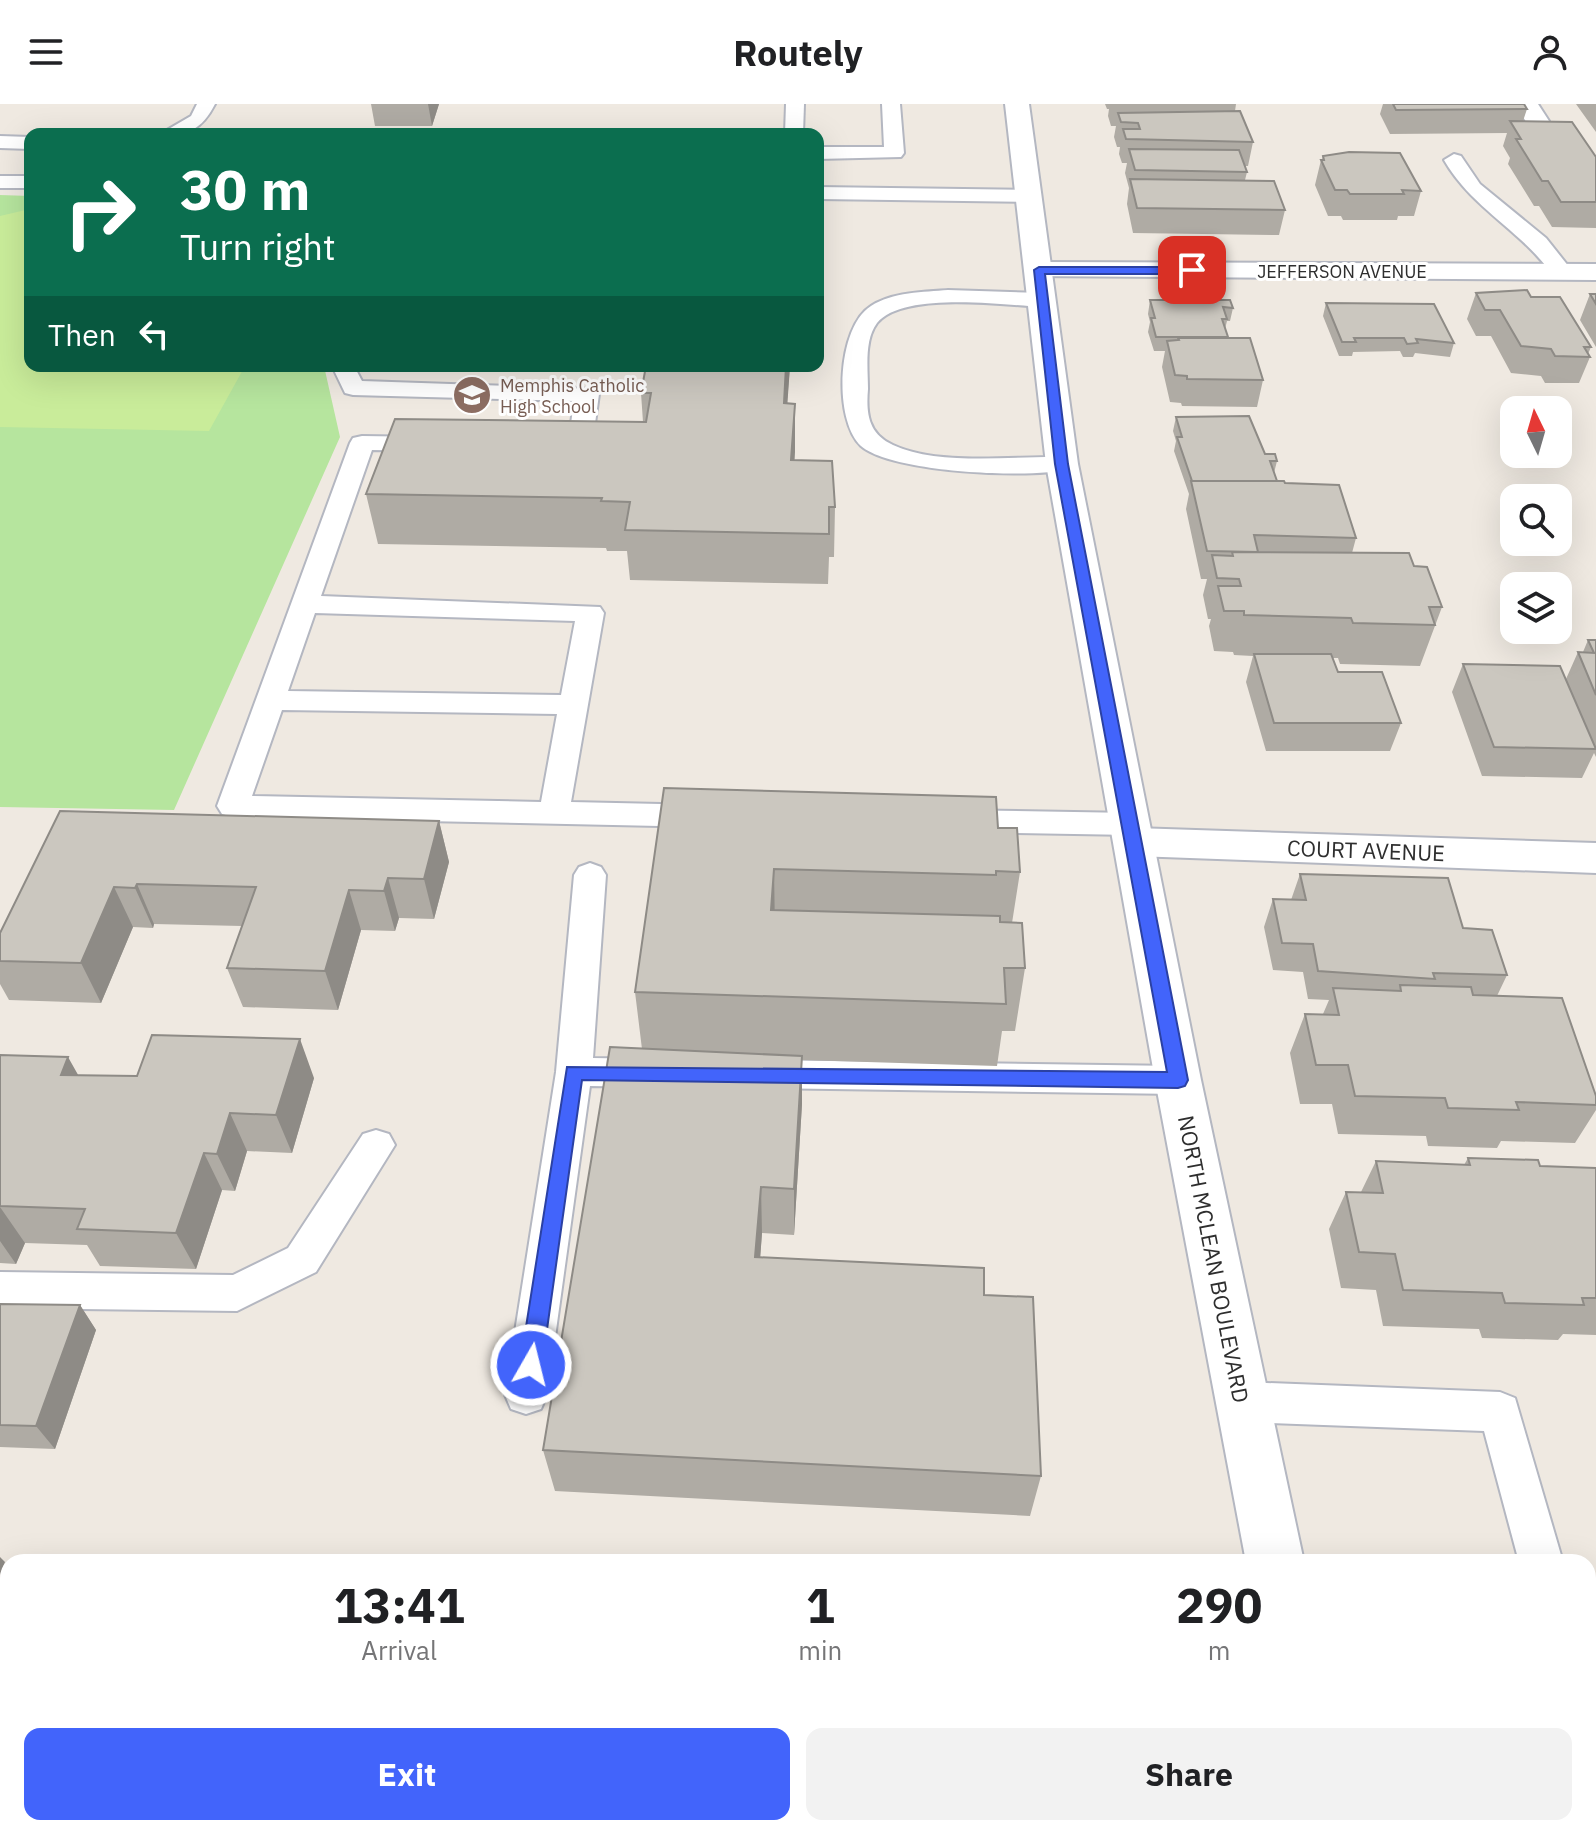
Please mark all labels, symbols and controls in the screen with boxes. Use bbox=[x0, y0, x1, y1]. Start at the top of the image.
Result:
text: Routely bbox=[733, 29, 863, 76]
icon: menu bbox=[24, 30, 68, 74]
icon: person bbox=[1528, 30, 1572, 74]
text: 30 m bbox=[180, 153, 310, 225]
icon: right bbox=[48, 160, 152, 264]
text: Turn right bbox=[180, 223, 336, 270]
pin bbox=[1158, 236, 1226, 304]
icon: arrive bbox=[1170, 248, 1214, 292]
street label: JEFFERSON AVENUE bbox=[1257, 260, 1427, 283]
icon: left bbox=[132, 312, 176, 356]
text: Then bbox=[48, 315, 116, 354]
school or university icon: Memphis Catholic High School bbox=[451, 374, 493, 416]
place label: Memphis Catholic High School bbox=[500, 374, 644, 418]
north arrow bbox=[1500, 396, 1572, 468]
map controls bbox=[1500, 396, 1572, 644]
button: search bbox=[1500, 484, 1572, 556]
button: layers bbox=[1500, 572, 1572, 644]
street label: COURT AVENUE bbox=[1287, 833, 1445, 867]
street label: NORTH MCLEAN BOULEVARD bbox=[1172, 1113, 1256, 1405]
position arrow bbox=[489, 1323, 573, 1407]
text: 13:41 bbox=[334, 1574, 465, 1636]
text: 1 bbox=[806, 1574, 835, 1636]
text: 290 bbox=[1176, 1574, 1262, 1636]
text: Arrival bbox=[361, 1633, 437, 1667]
text: min bbox=[798, 1633, 842, 1667]
text: m bbox=[1208, 1633, 1230, 1667]
button: Exit bbox=[24, 1728, 790, 1820]
button: Share bbox=[806, 1728, 1572, 1820]

